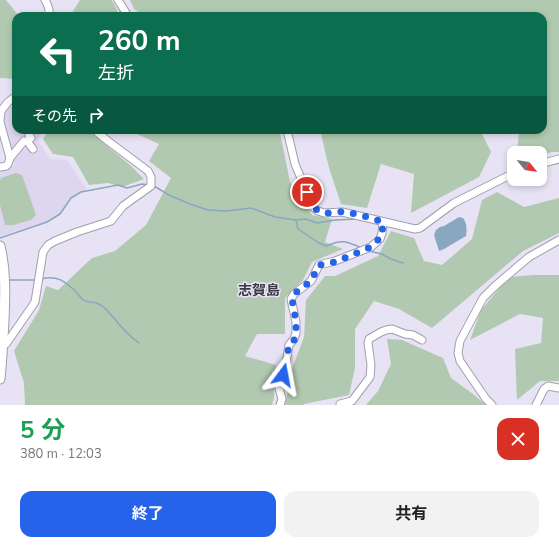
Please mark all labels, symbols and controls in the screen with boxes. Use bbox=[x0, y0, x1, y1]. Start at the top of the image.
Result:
text: 260 m bbox=[98, 22, 181, 60]
icon: left bbox=[32, 28, 84, 80]
text: 左折 bbox=[98, 61, 134, 85]
icon: right bbox=[85, 104, 107, 126]
text: その先 bbox=[32, 106, 77, 126]
north arrow bbox=[507, 146, 547, 186]
map controls bbox=[507, 146, 547, 186]
pin bbox=[290, 175, 324, 209]
icon: arrive bbox=[296, 181, 318, 203]
district label: 志賀島 bbox=[238, 281, 280, 300]
position arrow bbox=[262, 354, 304, 396]
text: 5 分 bbox=[20, 414, 65, 446]
button: close bbox=[497, 418, 539, 460]
text: 380 m · 12:03 bbox=[20, 445, 102, 463]
button: 終了 bbox=[20, 491, 276, 537]
button: 共有 bbox=[284, 491, 539, 537]

